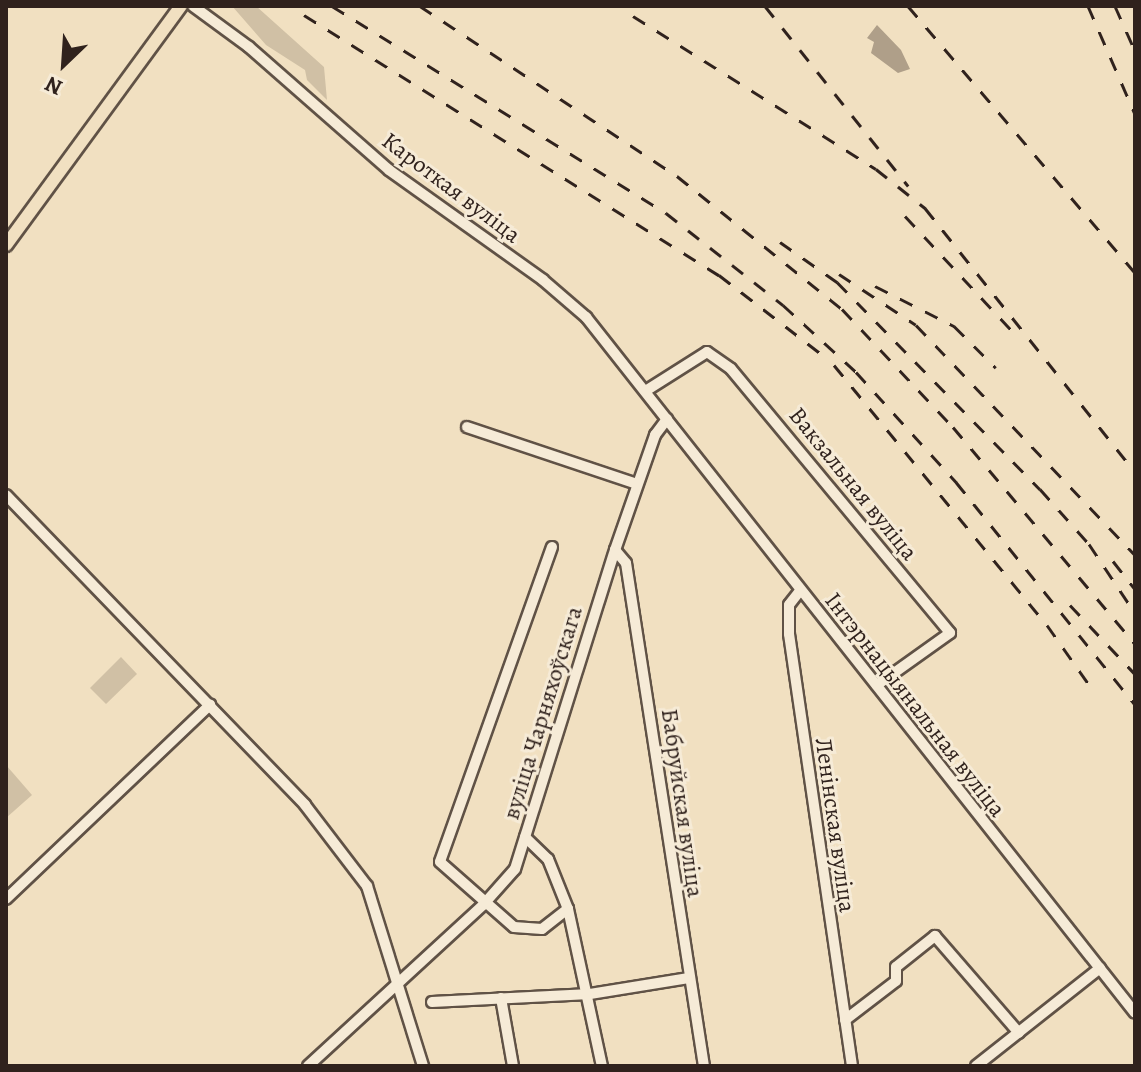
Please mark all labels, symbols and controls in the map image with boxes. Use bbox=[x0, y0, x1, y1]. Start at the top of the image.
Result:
north arrow bbox=[24, 24, 104, 104]
text: N bbox=[40, 69, 67, 103]
street label: Кароткая вуліца bbox=[376, 126, 526, 250]
street label: Вакзальная вуліца bbox=[783, 402, 923, 566]
street label: Інтэрнацыянальная вуліца bbox=[818, 587, 1012, 823]
street label: вуліца Чарняхоўскага bbox=[497, 603, 589, 823]
street label: Бабруйская вуліца bbox=[654, 707, 710, 899]
street label: Ленінская вуліца bbox=[808, 736, 862, 914]

